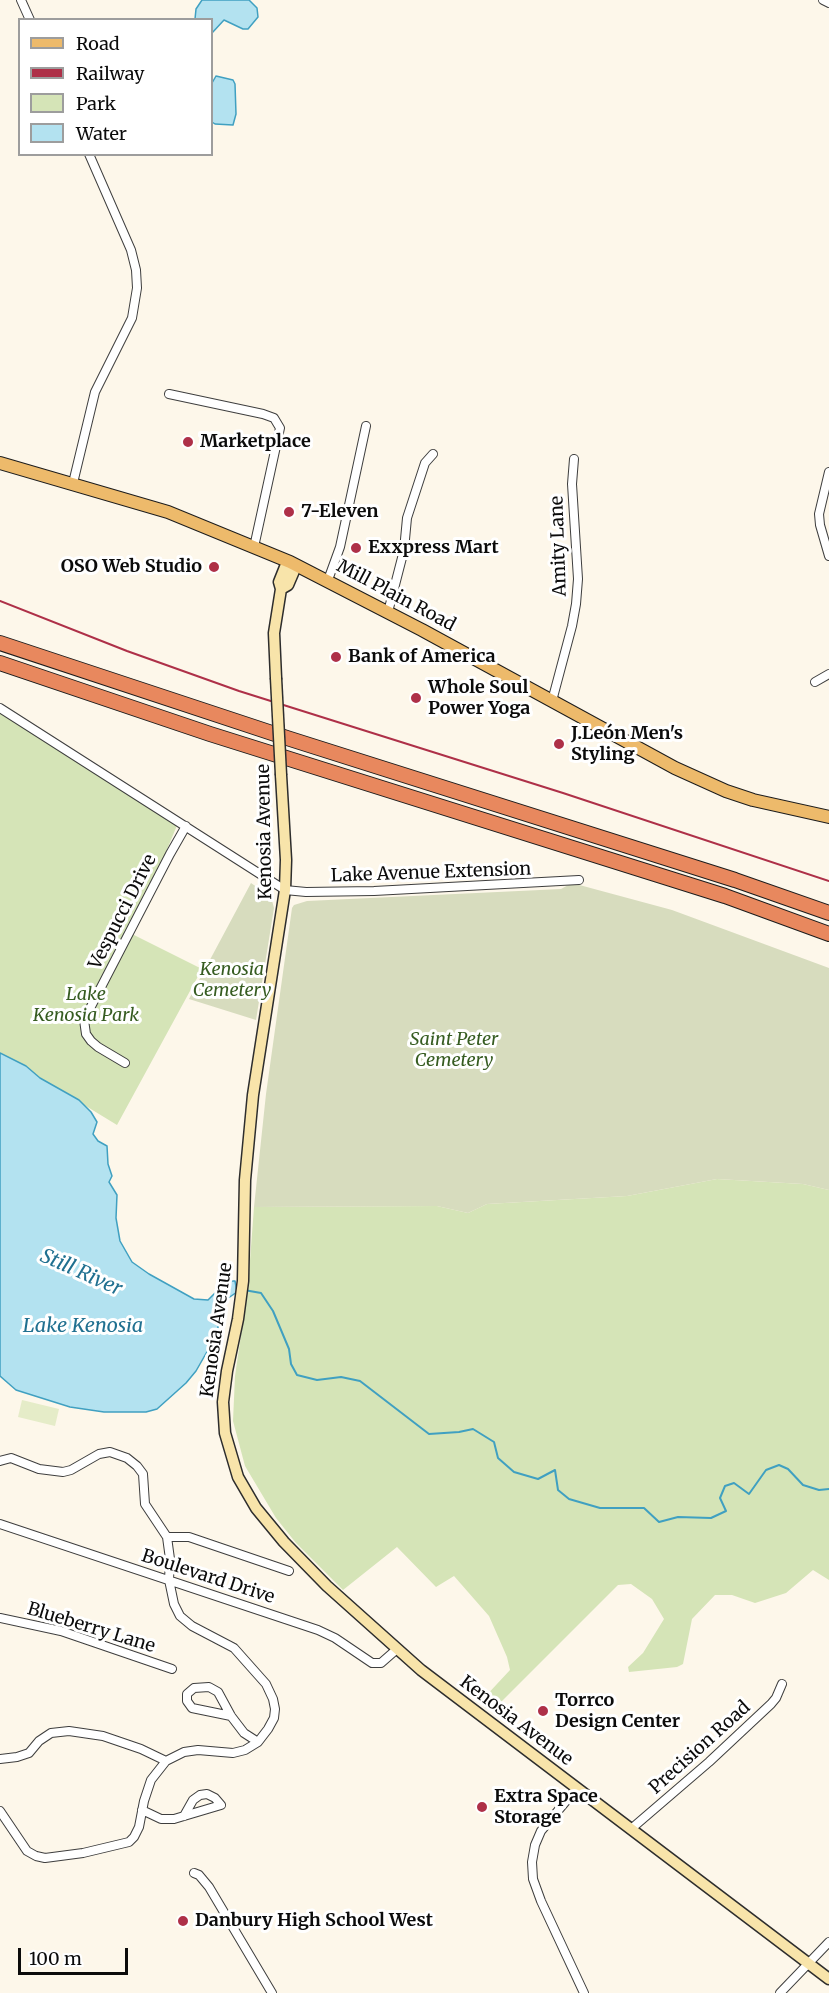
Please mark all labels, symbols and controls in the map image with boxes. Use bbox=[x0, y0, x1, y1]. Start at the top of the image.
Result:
legend bbox=[18, 18, 213, 156]
text: Road bbox=[76, 32, 120, 55]
text: Railway bbox=[76, 62, 144, 85]
text: Park bbox=[76, 92, 116, 115]
text: Water bbox=[76, 122, 127, 145]
place label: Marketplace bbox=[200, 431, 311, 453]
marker: Marketplace bbox=[181, 435, 195, 449]
street label: Amity Lane bbox=[546, 495, 572, 597]
place label: 7-Eleven bbox=[301, 501, 379, 523]
marker: 7-Eleven bbox=[282, 505, 296, 519]
place label: Exxpress Mart bbox=[368, 537, 499, 559]
marker: Exxpress Mart bbox=[349, 541, 363, 555]
place label: OSO Web Studio bbox=[61, 556, 202, 578]
street label: Mill Plain Road bbox=[333, 556, 459, 636]
marker: OSO Web Studio bbox=[207, 560, 221, 574]
place label: Bank of America bbox=[348, 646, 495, 668]
marker: Bank of America bbox=[329, 650, 343, 664]
place label: Whole Soul Power Yoga bbox=[428, 677, 530, 720]
marker: Whole Soul Power Yoga bbox=[409, 691, 423, 705]
place label: J.León Men's Styling bbox=[571, 723, 683, 766]
marker: J.León Men's Styling bbox=[552, 737, 566, 751]
street label: Kenosia Avenue bbox=[253, 764, 277, 900]
street label: Vespucci Drive bbox=[85, 851, 161, 973]
street label: Lake Avenue Extension bbox=[330, 859, 532, 887]
park label: Kenosia Cemetery bbox=[193, 959, 271, 1002]
park label: Lake Kenosia Park bbox=[33, 984, 139, 1026]
park label: Saint Peter Cemetery bbox=[410, 1029, 498, 1072]
water label: Still River bbox=[36, 1244, 126, 1302]
street label: Kenosia Avenue bbox=[197, 1261, 237, 1399]
water label: Lake Kenosia bbox=[23, 1314, 143, 1338]
street label: Boulevard Drive bbox=[139, 1545, 277, 1609]
street label: Blueberry Lane bbox=[24, 1598, 158, 1658]
street label: Kenosia Avenue bbox=[455, 1671, 577, 1771]
place label: Torrco Design Center bbox=[555, 1690, 680, 1732]
street label: Precision Road bbox=[645, 1697, 755, 1799]
marker: Torrco Design Center bbox=[536, 1704, 550, 1718]
place label: Extra Space Storage bbox=[494, 1786, 598, 1828]
marker: Extra Space Storage bbox=[475, 1800, 489, 1814]
place label: Danbury High School West bbox=[195, 1910, 433, 1932]
marker: Danbury High School West bbox=[176, 1914, 190, 1928]
scale bar bbox=[21, 1936, 130, 1974]
text: 100 m bbox=[29, 1947, 82, 1970]

